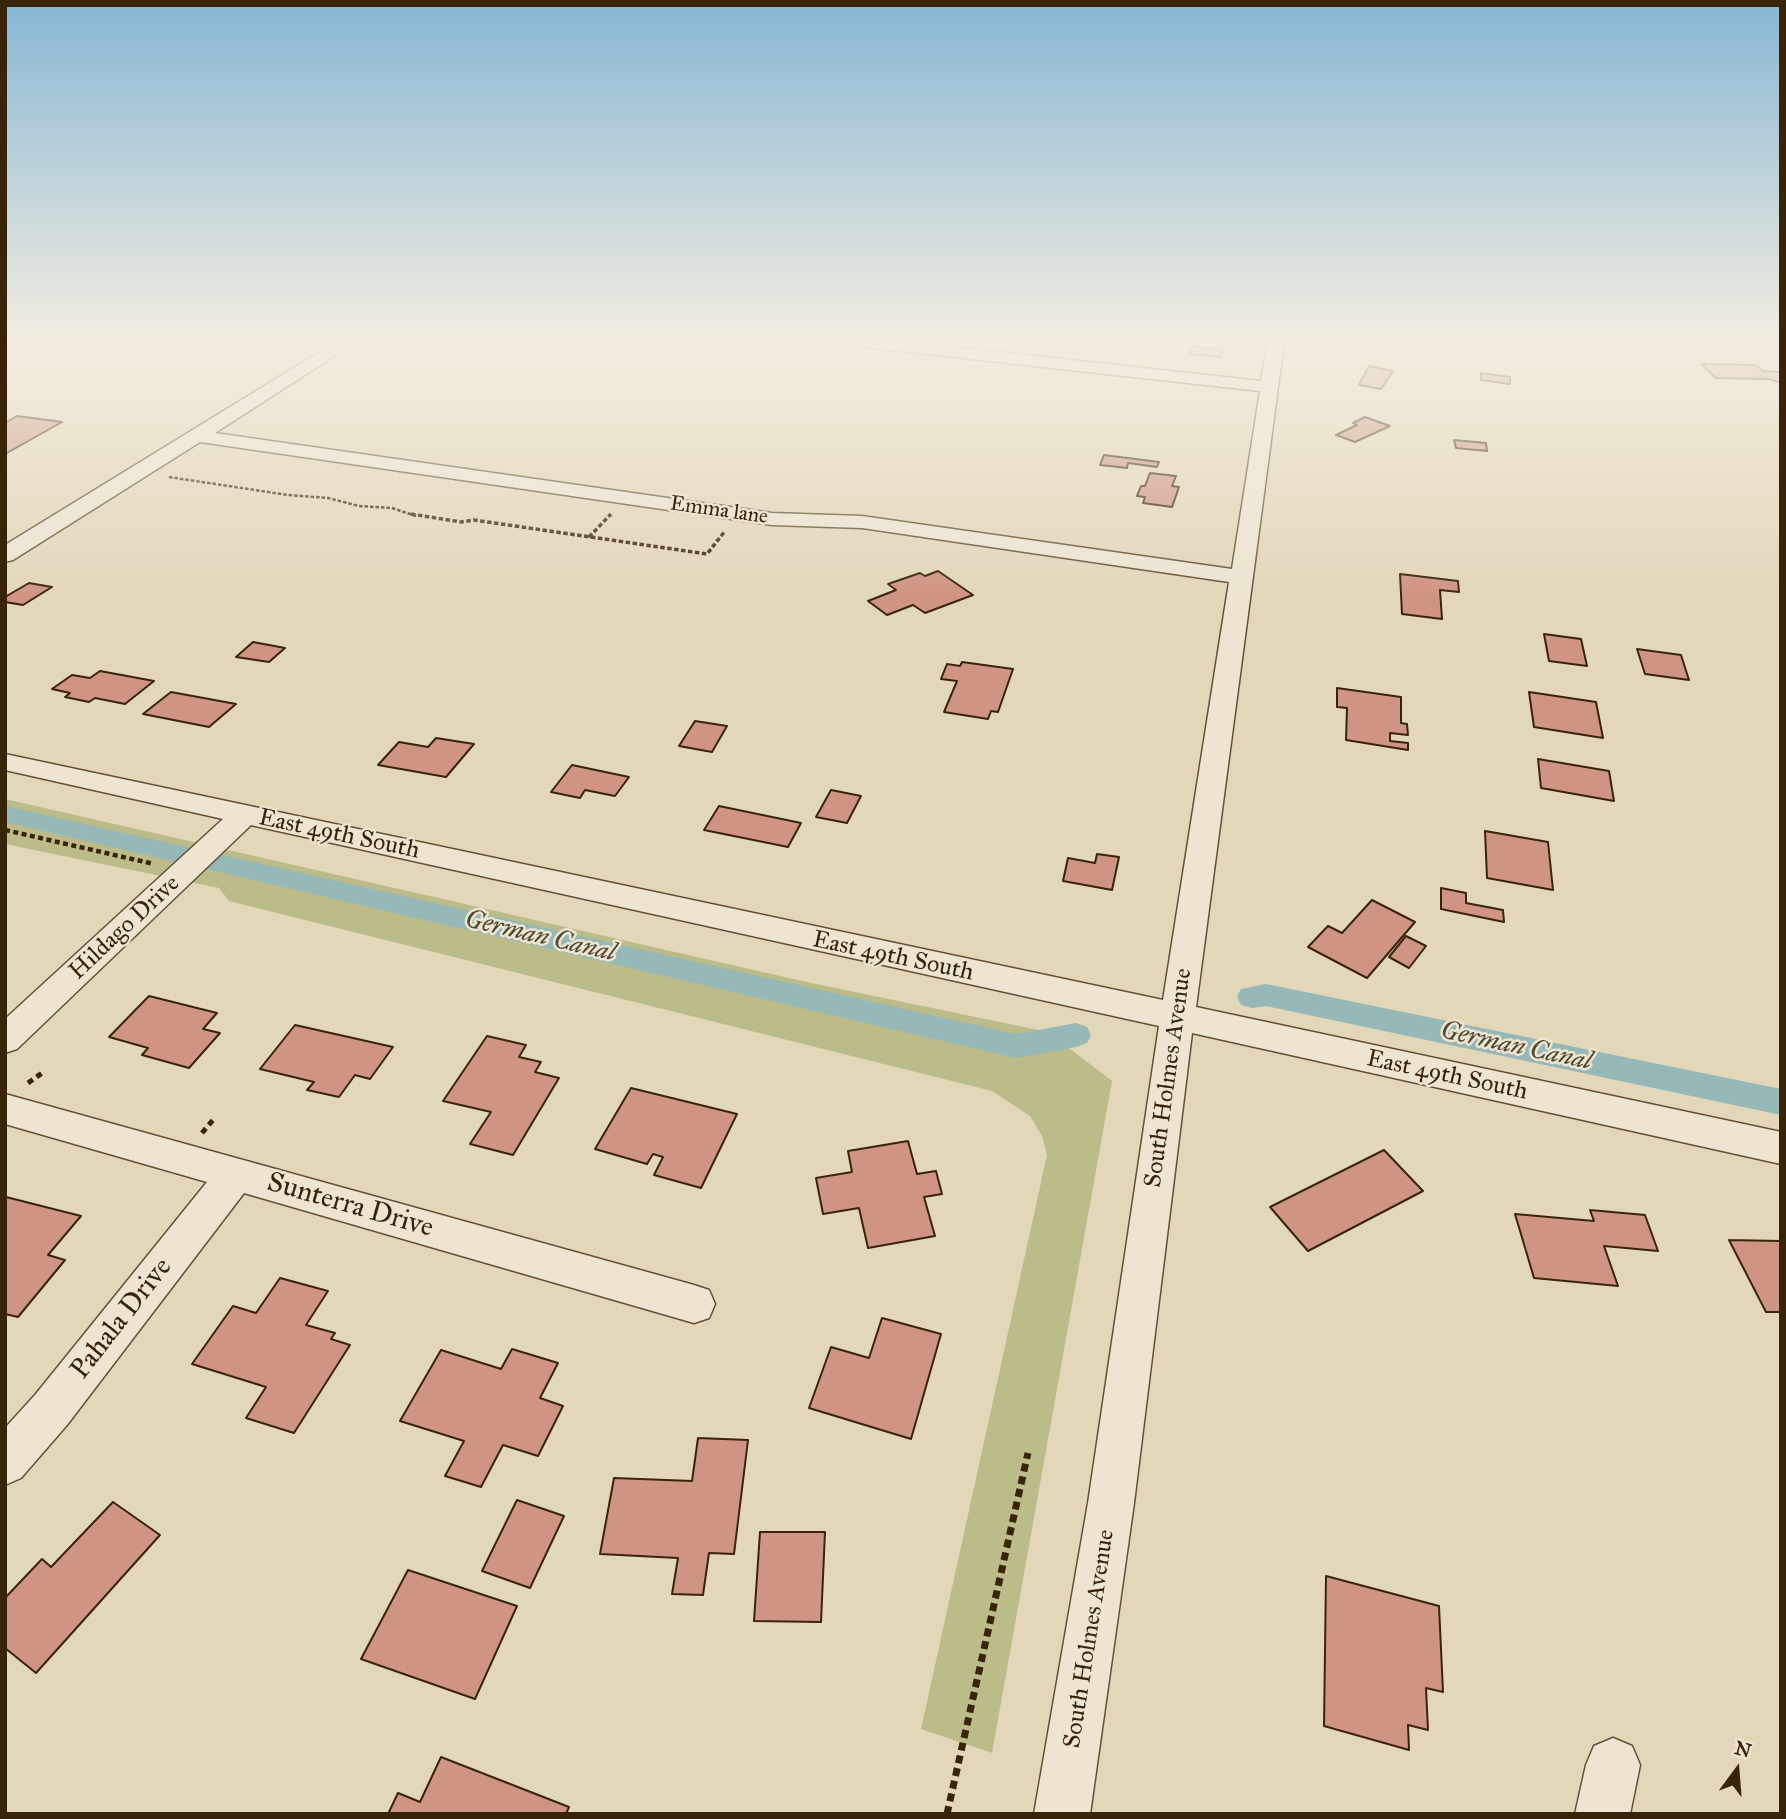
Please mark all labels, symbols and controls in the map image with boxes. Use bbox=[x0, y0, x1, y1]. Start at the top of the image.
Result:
street label: Emma lane bbox=[669, 492, 769, 530]
street label: East 49th South bbox=[256, 804, 422, 866]
street label: Hildago Drive bbox=[64, 870, 186, 986]
water label: German Canal bbox=[462, 905, 618, 969]
street label: East 49th South bbox=[810, 926, 976, 988]
street label: South Holmes Avenue bbox=[1139, 967, 1199, 1189]
water label: German Canal bbox=[1438, 1016, 1594, 1078]
street label: East 49th South bbox=[1364, 1045, 1530, 1107]
street label: Sunterra Drive bbox=[263, 1166, 437, 1246]
street label: Pahala Drive bbox=[64, 1252, 180, 1386]
street label: South Holmes Avenue bbox=[1058, 1528, 1122, 1750]
north arrow bbox=[1702, 1735, 1772, 1805]
text: N bbox=[1732, 1736, 1754, 1763]

